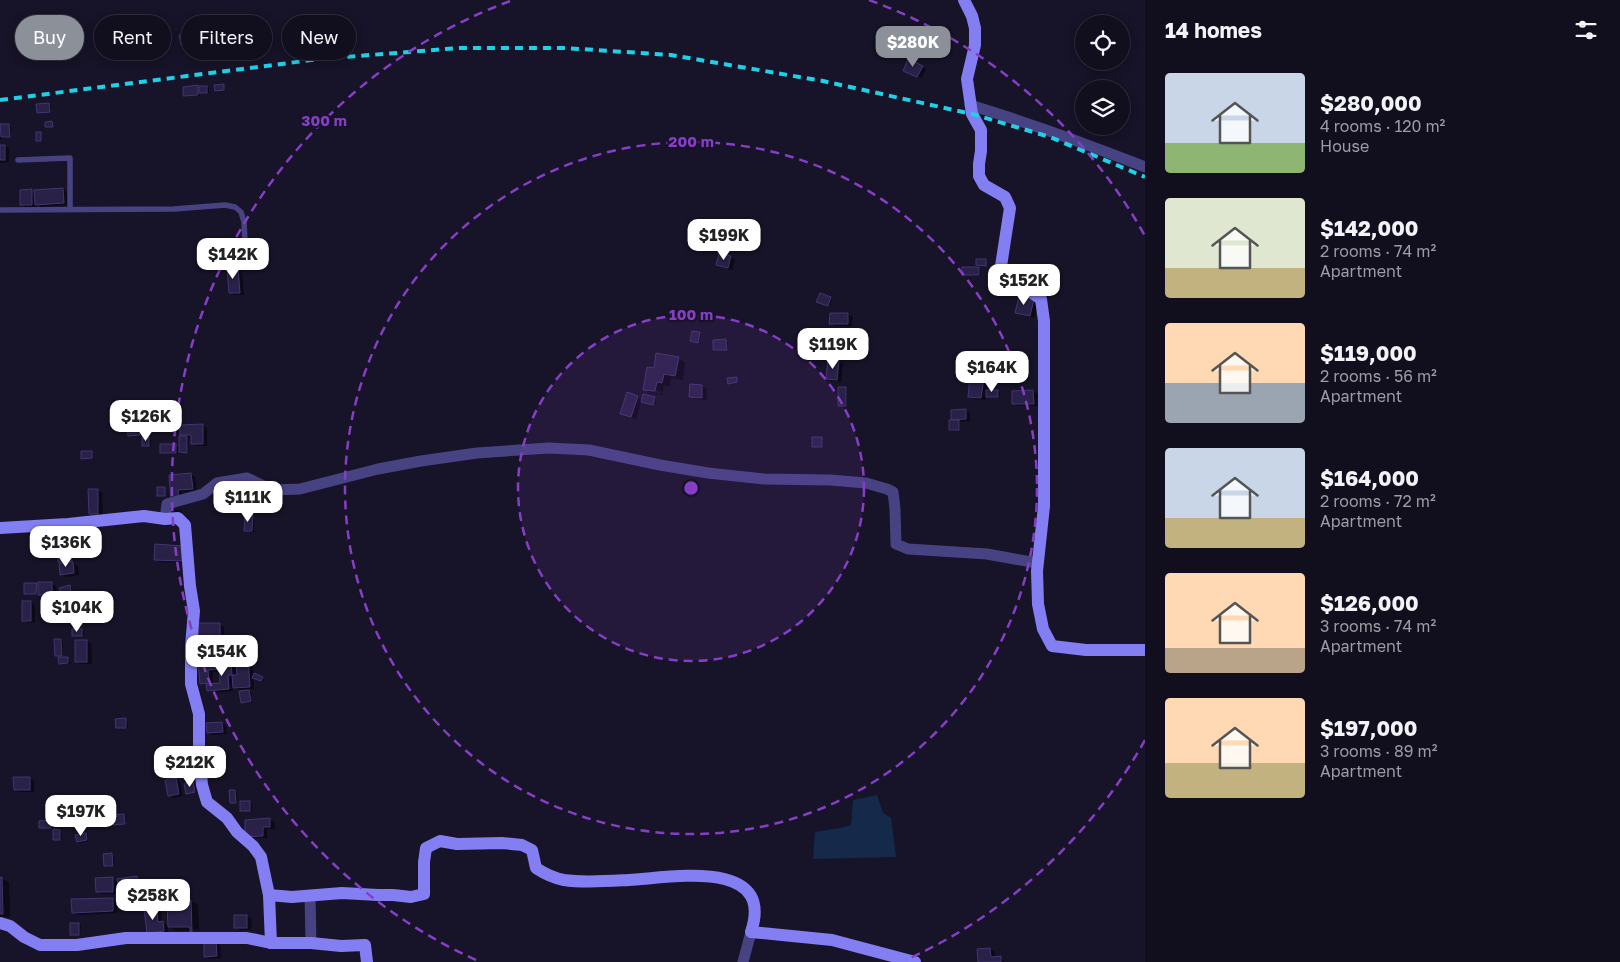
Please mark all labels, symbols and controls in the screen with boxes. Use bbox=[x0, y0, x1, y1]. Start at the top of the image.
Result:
chip: Buy bbox=[15, 15, 84, 60]
chip: Rent bbox=[94, 15, 171, 60]
chip: Filters bbox=[181, 15, 272, 60]
chip: New bbox=[282, 15, 356, 60]
map controls bbox=[1075, 15, 1130, 135]
button: locate bbox=[1075, 15, 1130, 70]
icon: filters bbox=[1572, 16, 1600, 44]
text: 14 homes bbox=[1165, 17, 1262, 43]
pin: $280K bbox=[878, 26, 948, 68]
text: $280K bbox=[887, 32, 939, 52]
button: layers bbox=[1075, 80, 1130, 135]
text: $280,000 bbox=[1320, 90, 1422, 116]
icon: home bbox=[1205, 93, 1265, 153]
text: 300 m bbox=[301, 111, 347, 129]
text: 4 rooms · 120 m² bbox=[1320, 116, 1445, 136]
text: 200 m bbox=[668, 132, 714, 150]
text: House bbox=[1320, 136, 1369, 156]
text: $142,000 bbox=[1320, 215, 1419, 241]
pin: $199K bbox=[689, 218, 759, 261]
icon: home bbox=[1205, 218, 1265, 278]
text: $199K bbox=[699, 225, 749, 245]
pin: $142K bbox=[198, 238, 268, 280]
text: 2 rooms · 74 m² bbox=[1320, 241, 1436, 261]
text: $142K bbox=[208, 244, 258, 264]
text: Apartment bbox=[1320, 261, 1402, 281]
pin: $152K bbox=[989, 264, 1059, 306]
text: $152K bbox=[999, 270, 1049, 290]
text: 100 m bbox=[669, 305, 713, 323]
pin: $119K bbox=[798, 328, 868, 370]
text: $119K bbox=[809, 334, 857, 354]
text: $119,000 bbox=[1320, 340, 1417, 366]
icon: home bbox=[1205, 343, 1265, 403]
pin: $164K bbox=[957, 350, 1027, 393]
text: $164K bbox=[967, 357, 1017, 377]
text: 2 rooms · 56 m² bbox=[1320, 366, 1437, 386]
text: Apartment bbox=[1320, 386, 1402, 406]
pin: $126K bbox=[111, 400, 181, 442]
text: $126K bbox=[121, 406, 171, 426]
text: $164,000 bbox=[1320, 465, 1419, 491]
icon: home bbox=[1205, 468, 1265, 528]
centre of rings bbox=[682, 479, 700, 497]
pin: $111K bbox=[213, 480, 283, 523]
text: $111K bbox=[224, 487, 272, 507]
text: 2 rooms · 72 m² bbox=[1320, 491, 1436, 511]
text: Apartment bbox=[1320, 511, 1402, 531]
pin: $136K bbox=[31, 526, 101, 568]
text: $136K bbox=[41, 532, 91, 552]
pin: $104K bbox=[42, 590, 112, 633]
text: $126,000 bbox=[1320, 590, 1419, 616]
icon: home bbox=[1205, 593, 1265, 653]
text: $104K bbox=[52, 597, 102, 617]
text: 3 rooms · 74 m² bbox=[1320, 616, 1436, 636]
pin: $154K bbox=[187, 634, 257, 677]
text: Apartment bbox=[1320, 636, 1402, 656]
text: $154K bbox=[197, 641, 247, 661]
text: $197,000 bbox=[1320, 715, 1417, 741]
icon: home bbox=[1205, 718, 1265, 778]
text: 3 rooms · 89 m² bbox=[1320, 741, 1437, 761]
pin: $212K bbox=[155, 746, 225, 788]
text: $212K bbox=[165, 752, 215, 772]
text: Apartment bbox=[1320, 761, 1402, 781]
pin: $197K bbox=[46, 794, 116, 837]
text: $197K bbox=[56, 801, 106, 821]
pin: $258K bbox=[118, 878, 188, 921]
text: $258K bbox=[127, 885, 179, 905]

